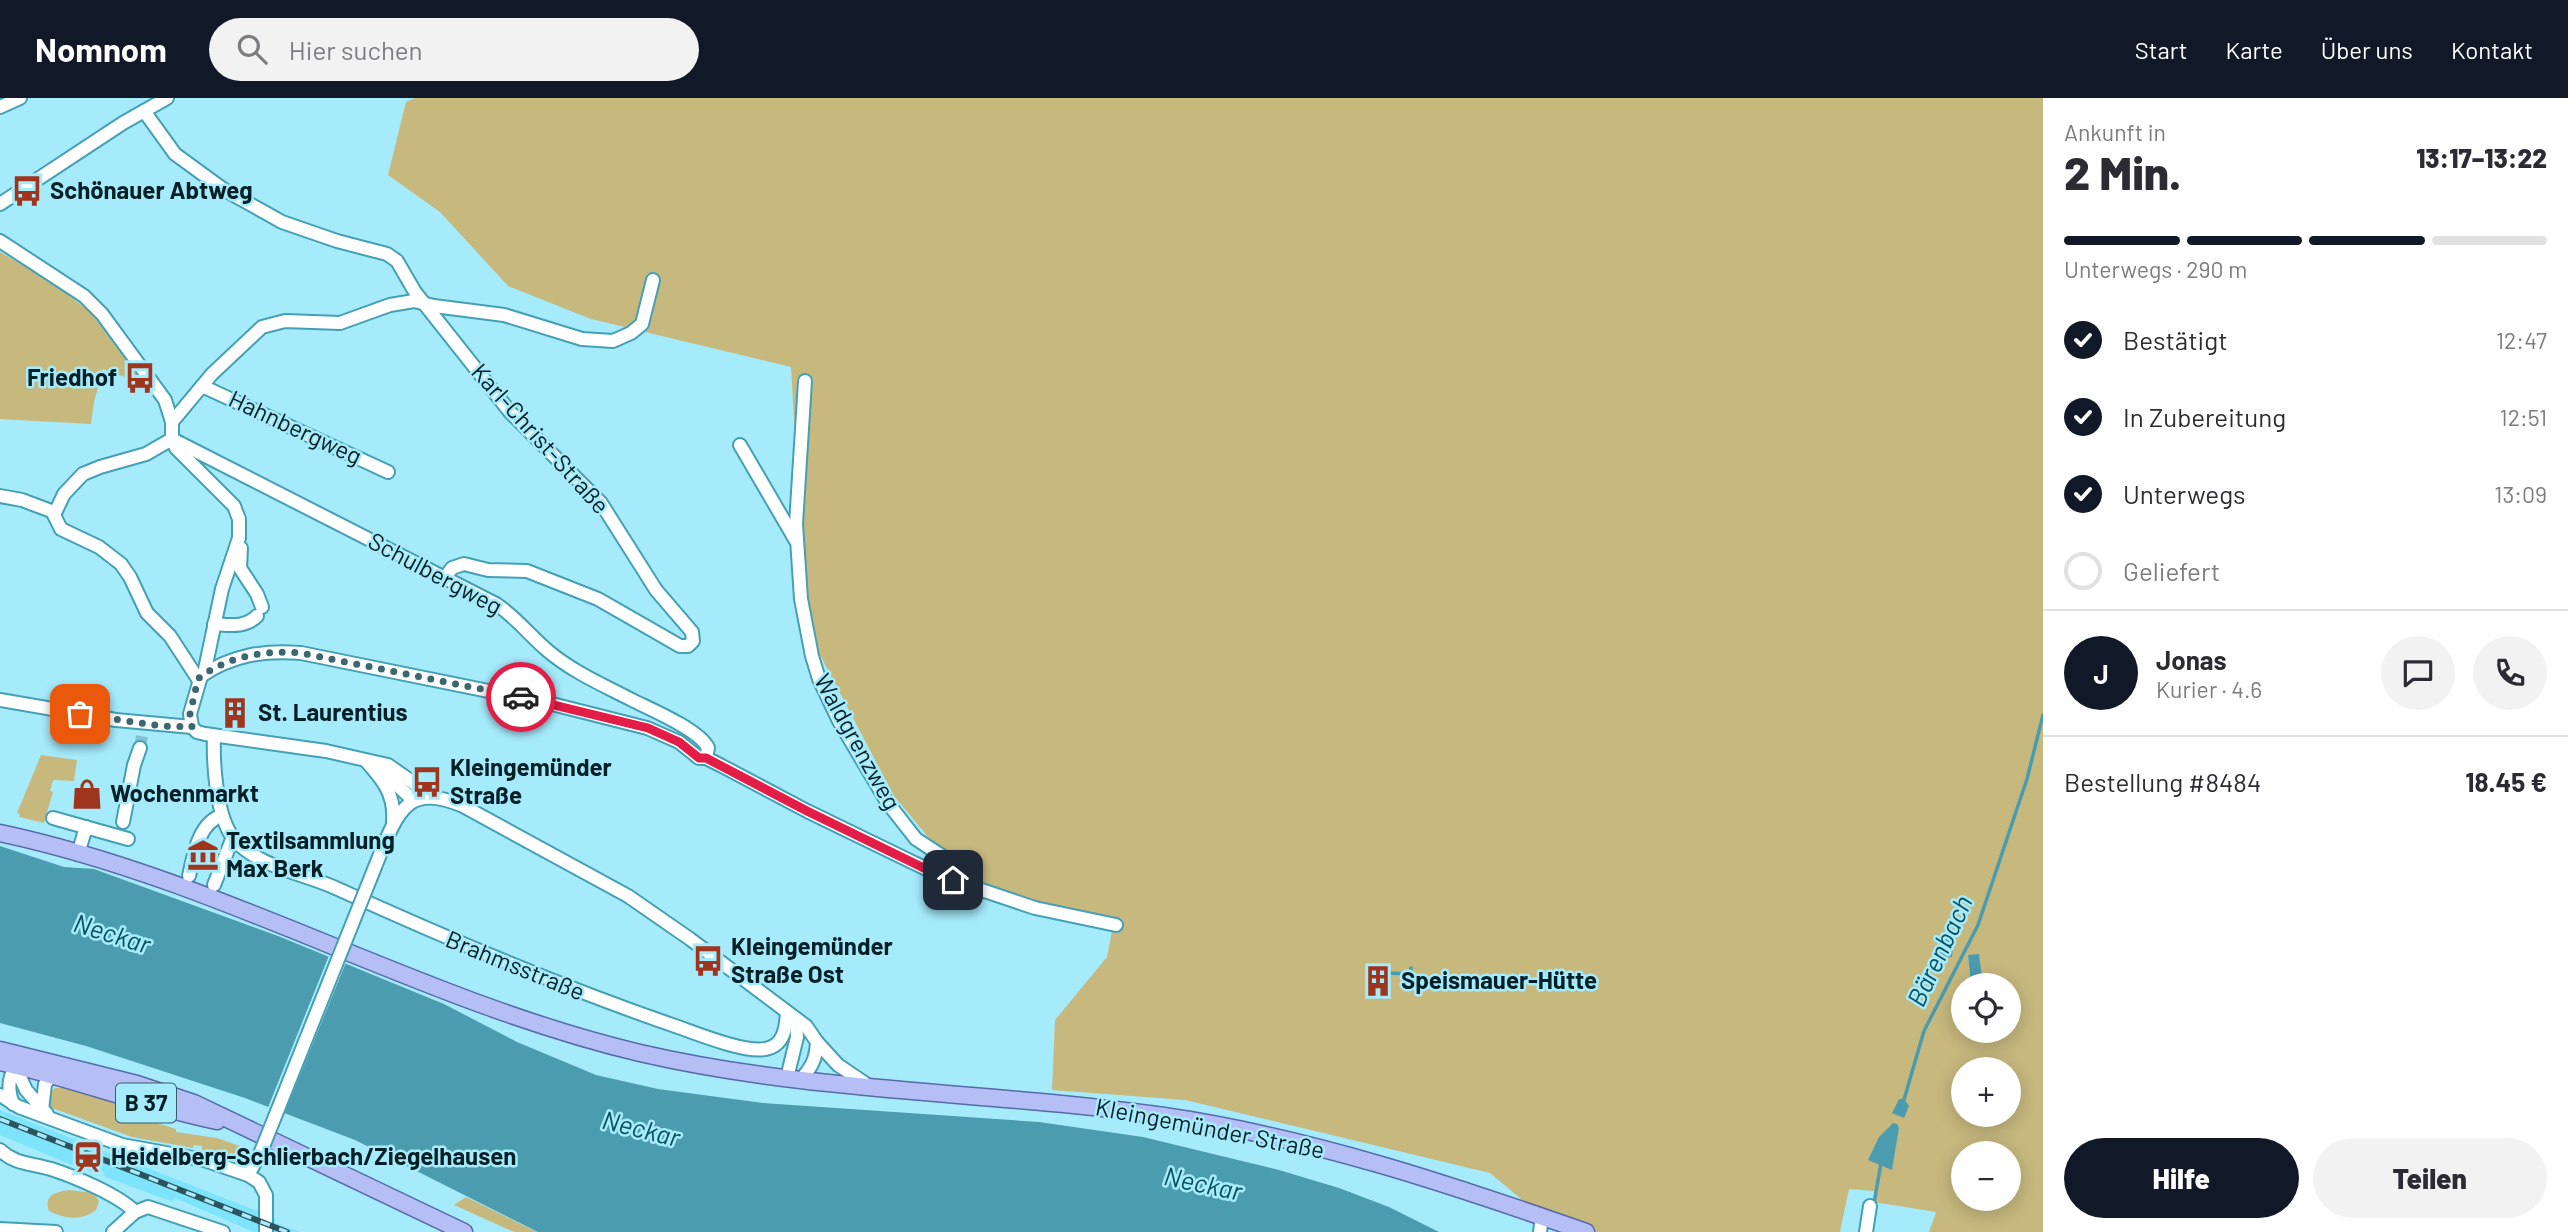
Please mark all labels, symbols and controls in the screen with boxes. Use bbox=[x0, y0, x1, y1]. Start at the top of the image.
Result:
search box bbox=[209, 18, 699, 81]
text: Nomnom bbox=[35, 29, 167, 69]
icon: search bbox=[233, 30, 271, 68]
text: Hier suchen bbox=[289, 34, 423, 65]
text: Start bbox=[2135, 35, 2188, 64]
text: Karte bbox=[2226, 35, 2283, 64]
text: Über uns bbox=[2321, 35, 2413, 64]
text: Kontakt bbox=[2451, 35, 2533, 64]
text: Ankunft in bbox=[2064, 118, 2166, 146]
text: 13:17–13:22 bbox=[2416, 142, 2547, 173]
text: 2 Min. bbox=[2064, 144, 2181, 199]
bus stop icon: Schönauer Abtweg bbox=[10, 174, 44, 208]
place label: Schönauer Abtweg bbox=[50, 175, 253, 204]
text: Unterwegs · 290 m bbox=[2064, 255, 2247, 283]
icon: check bbox=[2064, 321, 2102, 359]
text: Bestätigt bbox=[2123, 324, 2228, 355]
text: 12:47 bbox=[2496, 326, 2547, 354]
street label: Karl-Christ-Straße bbox=[466, 357, 616, 519]
bus stop icon: Friedhof bbox=[123, 361, 157, 395]
place label: Friedhof bbox=[27, 362, 117, 391]
street label: Hahnbergweg bbox=[225, 383, 367, 470]
icon: check bbox=[2064, 398, 2102, 436]
text: In Zubereitung bbox=[2123, 401, 2286, 432]
text: 12:51 bbox=[2500, 403, 2547, 431]
icon: check bbox=[2064, 475, 2102, 513]
text: Unterwegs bbox=[2123, 478, 2245, 509]
text: 13:09 bbox=[2494, 480, 2547, 508]
street label: Schulbergweg bbox=[364, 525, 508, 620]
text: Geliefert bbox=[2123, 555, 2220, 586]
button: chat bbox=[2381, 636, 2455, 710]
button: phone bbox=[2473, 636, 2547, 710]
text: Jonas bbox=[2156, 644, 2227, 675]
text: J bbox=[2093, 658, 2109, 689]
courier bbox=[486, 662, 556, 732]
street label: Waldgrenzweg bbox=[809, 668, 908, 814]
text: Kurier · 4.6 bbox=[2156, 675, 2262, 703]
icon: car bbox=[502, 678, 540, 716]
pin bbox=[50, 684, 110, 744]
icon: bag bbox=[61, 695, 99, 733]
building icon: St. Laurentius bbox=[218, 696, 252, 730]
place label: St. Laurentius bbox=[258, 697, 408, 726]
place label: Kleingemünder Straße bbox=[450, 752, 612, 809]
bus stop icon: Kleingemünder Straße bbox=[410, 765, 444, 799]
text: Bestellung #8484 bbox=[2064, 766, 2261, 797]
text: 18.45 € bbox=[2465, 766, 2547, 797]
shop icon: Wochenmarkt bbox=[70, 777, 104, 811]
place label: Wochenmarkt bbox=[110, 778, 259, 807]
place label: Textilsammlung Max Berk bbox=[226, 825, 395, 882]
museum icon: Textilsammlung Max Berk bbox=[186, 838, 220, 872]
pin bbox=[923, 850, 983, 910]
icon: home bbox=[934, 861, 972, 899]
water label: Bärenbach bbox=[1899, 890, 1978, 1011]
water label: Neckar bbox=[70, 906, 155, 959]
street label: Brahmsstraße bbox=[442, 924, 589, 1006]
place label: Kleingemünder Straße Ost bbox=[731, 931, 893, 988]
bus stop icon: Kleingemünder Straße Ost bbox=[691, 944, 725, 978]
building icon: Speismauer-Hütte bbox=[1361, 964, 1395, 998]
place label: Speismauer-Hütte bbox=[1401, 965, 1597, 994]
map controls bbox=[1951, 973, 2021, 1211]
button: locate bbox=[1951, 973, 2021, 1043]
button: + bbox=[1951, 1057, 2021, 1127]
road number: B 37 bbox=[116, 1084, 176, 1122]
street label: Kleingemünder Straße bbox=[1093, 1091, 1327, 1164]
water label: Neckar bbox=[599, 1103, 684, 1152]
button: Hilfe bbox=[2064, 1138, 2299, 1218]
button: Teilen bbox=[2313, 1138, 2547, 1218]
station icon: Heidelberg-Schlierbach/Ziegelhausen bbox=[71, 1140, 105, 1174]
place label: Heidelberg-Schlierbach/Ziegelhausen bbox=[111, 1141, 516, 1170]
button: − bbox=[1951, 1141, 2021, 1211]
water label: Neckar bbox=[1162, 1159, 1246, 1206]

